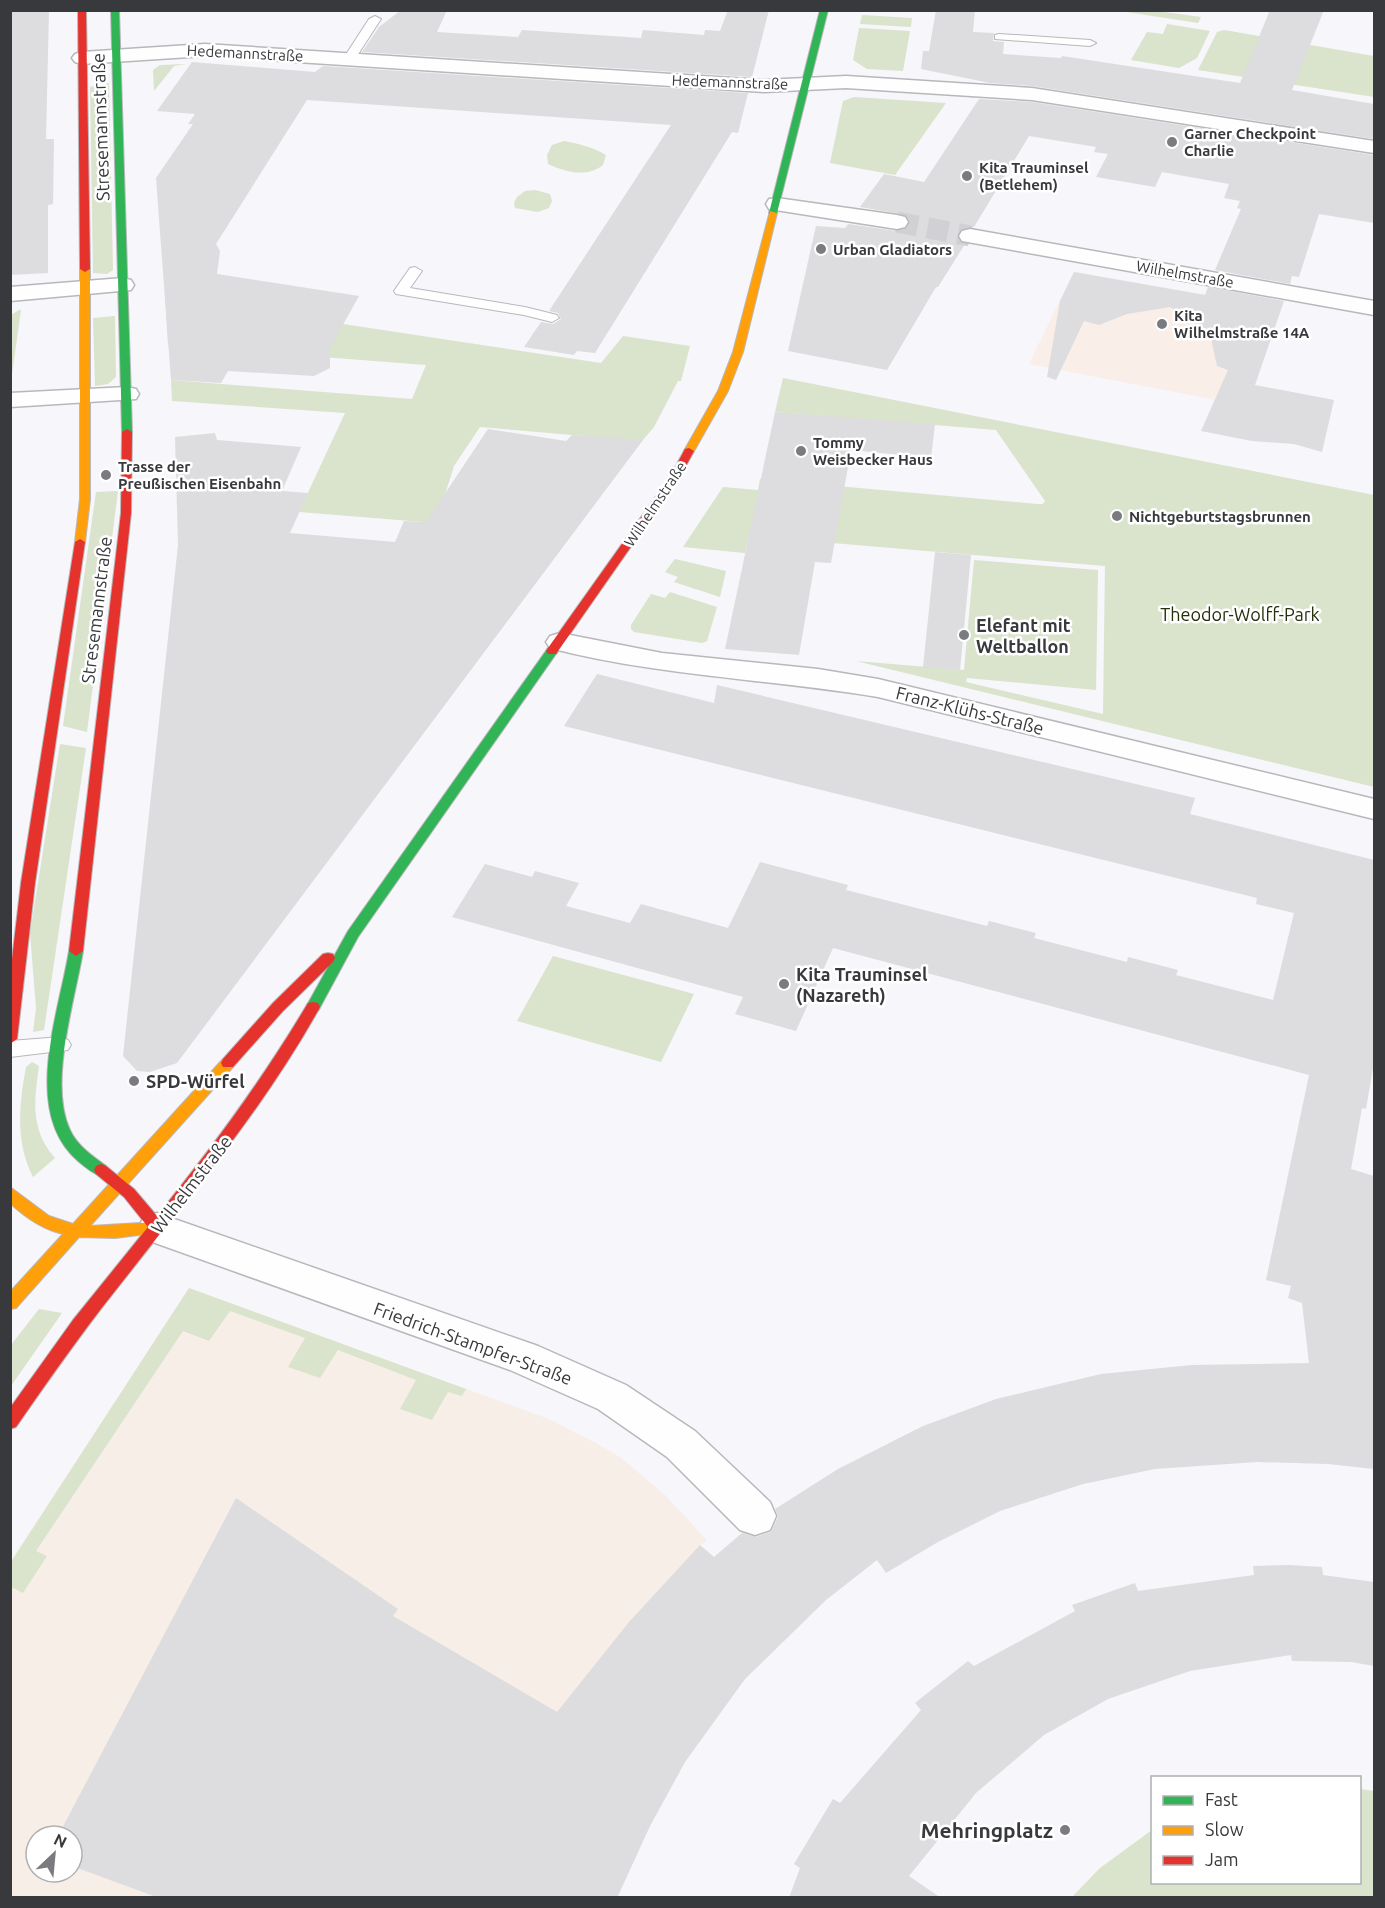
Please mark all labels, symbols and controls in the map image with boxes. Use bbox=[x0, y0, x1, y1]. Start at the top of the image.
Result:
street label: Hedemannstraße bbox=[186, 41, 304, 65]
street label: Stresemannstraße bbox=[87, 53, 113, 201]
street label: Hedemannstraße bbox=[671, 71, 789, 93]
place label: Garner Checkpoint Charlie bbox=[1184, 125, 1317, 159]
marker: Garner Checkpoint Charlie bbox=[1165, 135, 1179, 149]
place label: Kita Trauminsel (Betlehem) bbox=[979, 159, 1089, 193]
marker: Kita Trauminsel (Betlehem) bbox=[960, 169, 974, 183]
place label: Urban Gladiators bbox=[833, 241, 952, 258]
marker: Urban Gladiators bbox=[814, 242, 828, 256]
street label: Wilhelmstraße bbox=[1135, 257, 1235, 291]
place label: Kita Wilhelmstraße 14A bbox=[1174, 307, 1310, 341]
marker: Kita Wilhelmstraße 14A bbox=[1155, 317, 1169, 331]
place label: Tommy Weisbecker Haus bbox=[813, 434, 933, 468]
marker: Tommy Weisbecker Haus bbox=[794, 444, 808, 458]
place label: Trasse der Preußischen Eisenbahn bbox=[118, 458, 281, 492]
street label: Wilhelmstraße bbox=[620, 458, 690, 550]
marker: Trasse der Preußischen Eisenbahn bbox=[99, 468, 113, 482]
place label: Nichtgeburtstagsbrunnen bbox=[1129, 508, 1311, 525]
marker: Nichtgeburtstagsbrunnen bbox=[1110, 509, 1124, 523]
street label: Stresemannstraße bbox=[77, 535, 115, 685]
park label: Theodor-Wolff-Park bbox=[1160, 604, 1320, 624]
place label: Elefant mit Weltballon bbox=[976, 615, 1071, 656]
marker: Elefant mit Weltballon bbox=[957, 628, 971, 642]
street label: Franz-Klühs-Straße bbox=[894, 682, 1046, 738]
place label: Kita Trauminsel (Nazareth) bbox=[796, 964, 928, 1006]
marker: Kita Trauminsel (Nazareth) bbox=[777, 977, 791, 991]
place label: SPD-Würfel bbox=[146, 1071, 245, 1091]
marker: SPD-Würfel bbox=[127, 1074, 141, 1088]
street label: Wilhelmstraße bbox=[147, 1131, 235, 1237]
street label: Friedrich-Stampfer-Straße bbox=[371, 1298, 575, 1388]
legend bbox=[1151, 1776, 1361, 1884]
text: Fast bbox=[1205, 1789, 1238, 1809]
place label: Mehringplatz bbox=[921, 1818, 1053, 1842]
text: Slow bbox=[1205, 1819, 1244, 1839]
marker: Mehringplatz bbox=[1058, 1823, 1072, 1837]
north arrow bbox=[24, 1824, 84, 1884]
text: N bbox=[51, 1830, 70, 1851]
text: Jam bbox=[1205, 1849, 1239, 1869]

